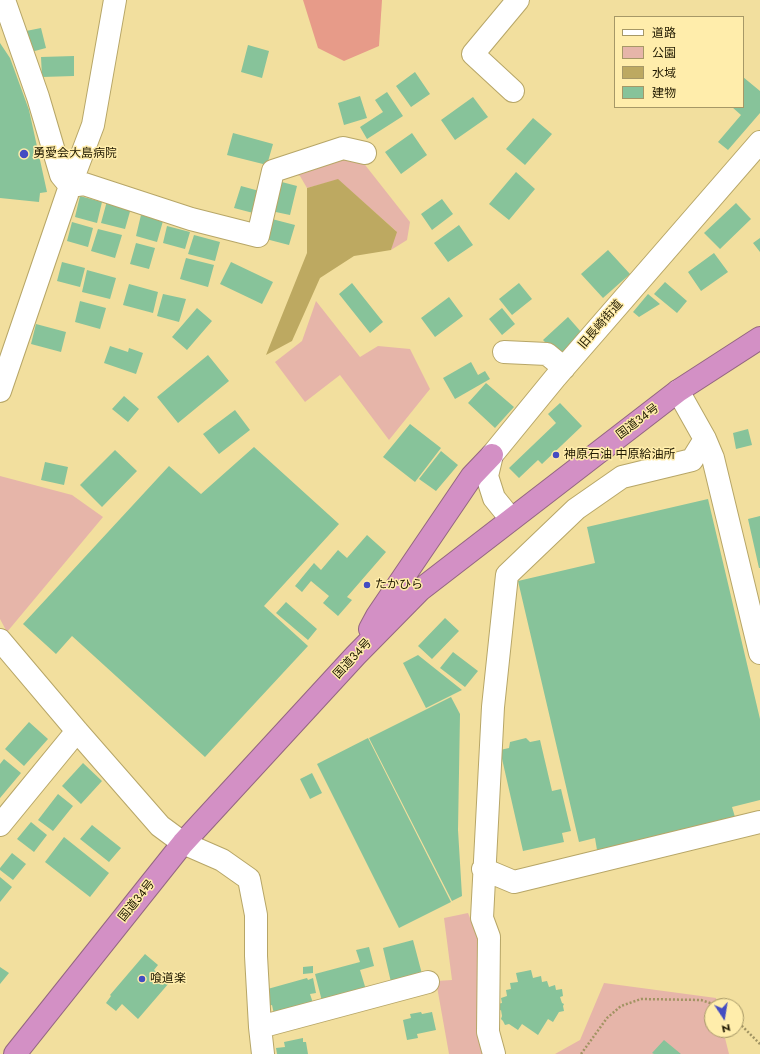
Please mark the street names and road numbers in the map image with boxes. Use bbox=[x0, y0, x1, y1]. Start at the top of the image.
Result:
street label: 旧長崎街道 bbox=[576, 298, 626, 352]
street label: 国道34号 bbox=[614, 401, 662, 443]
street label: 国道34号 bbox=[331, 636, 375, 682]
street label: 国道34号 bbox=[116, 877, 158, 925]

